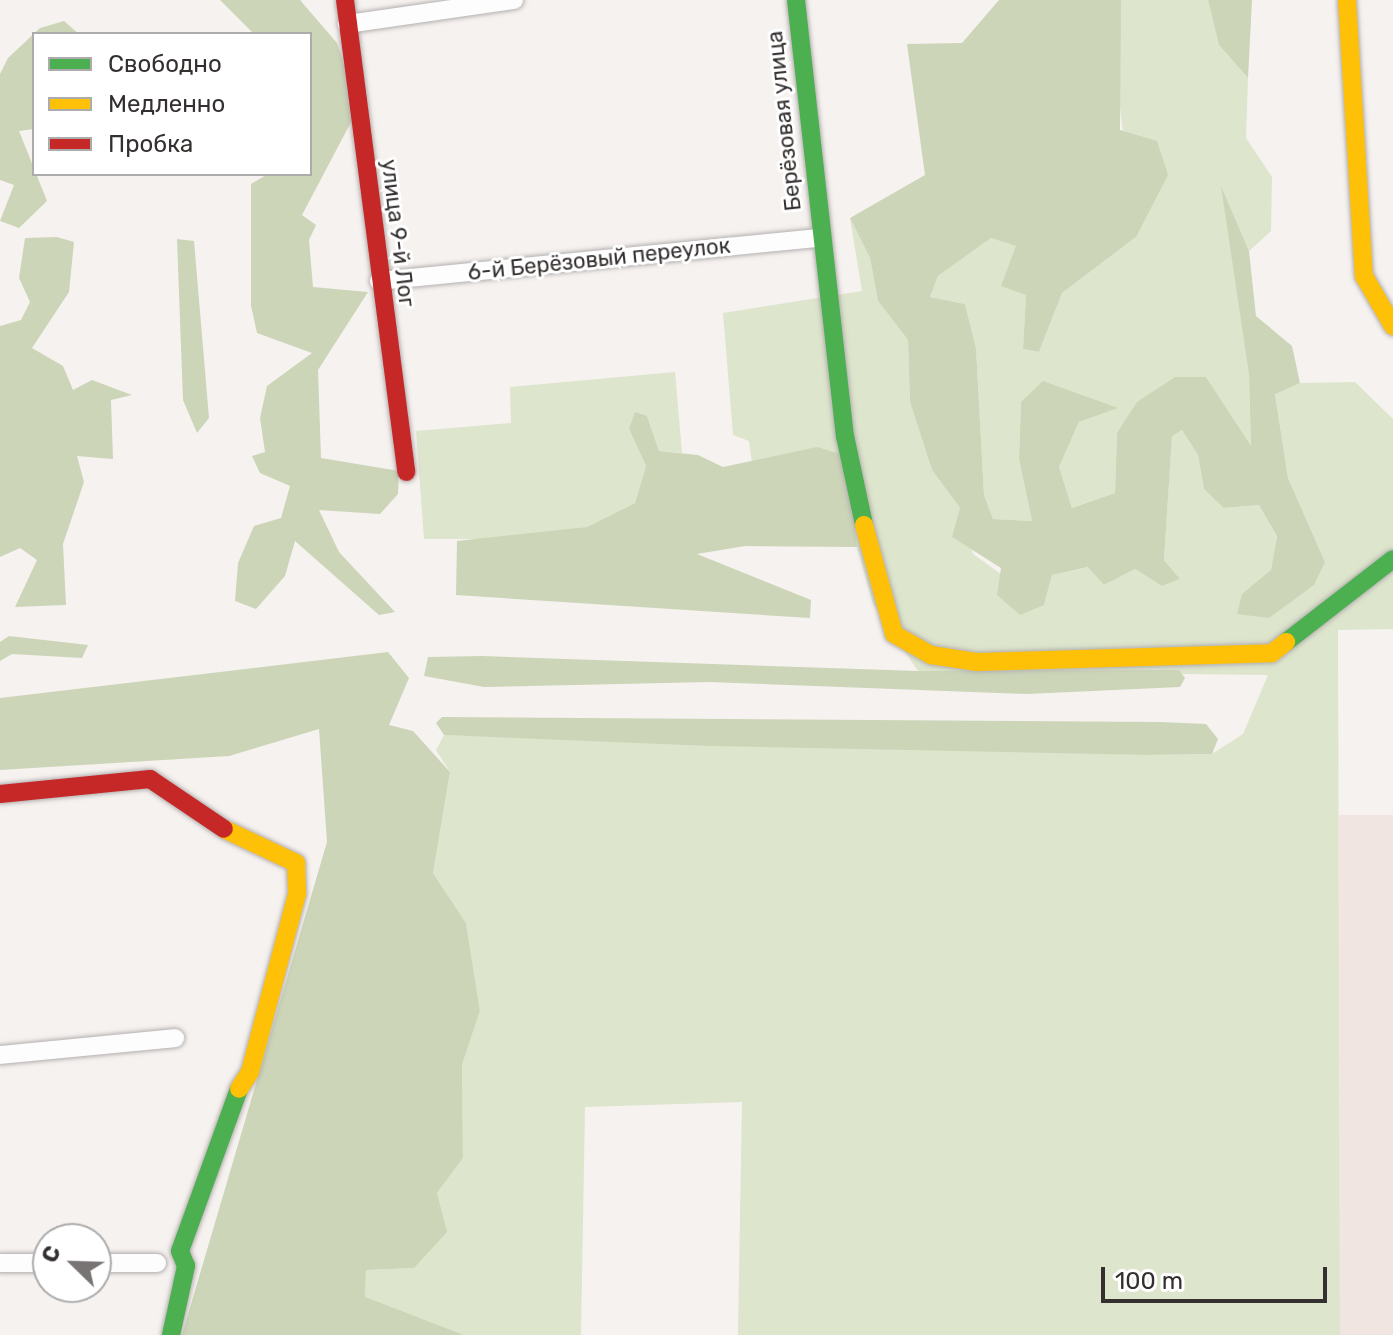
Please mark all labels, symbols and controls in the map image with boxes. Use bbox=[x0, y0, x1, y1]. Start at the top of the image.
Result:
street label: Берёзовая улица bbox=[761, 30, 807, 212]
legend bbox=[32, 32, 312, 176]
text: Свободно bbox=[108, 50, 222, 78]
text: Медленно bbox=[108, 90, 225, 118]
text: Пробка bbox=[108, 130, 193, 158]
street label: улица 9-й Лог bbox=[376, 158, 420, 308]
street label: 6-й Берёзовый переулок bbox=[466, 232, 732, 286]
north arrow bbox=[32, 1223, 112, 1303]
text: С bbox=[36, 1242, 67, 1267]
scale bar bbox=[1105, 1251, 1331, 1301]
text: 100 m bbox=[1115, 1267, 1183, 1295]

